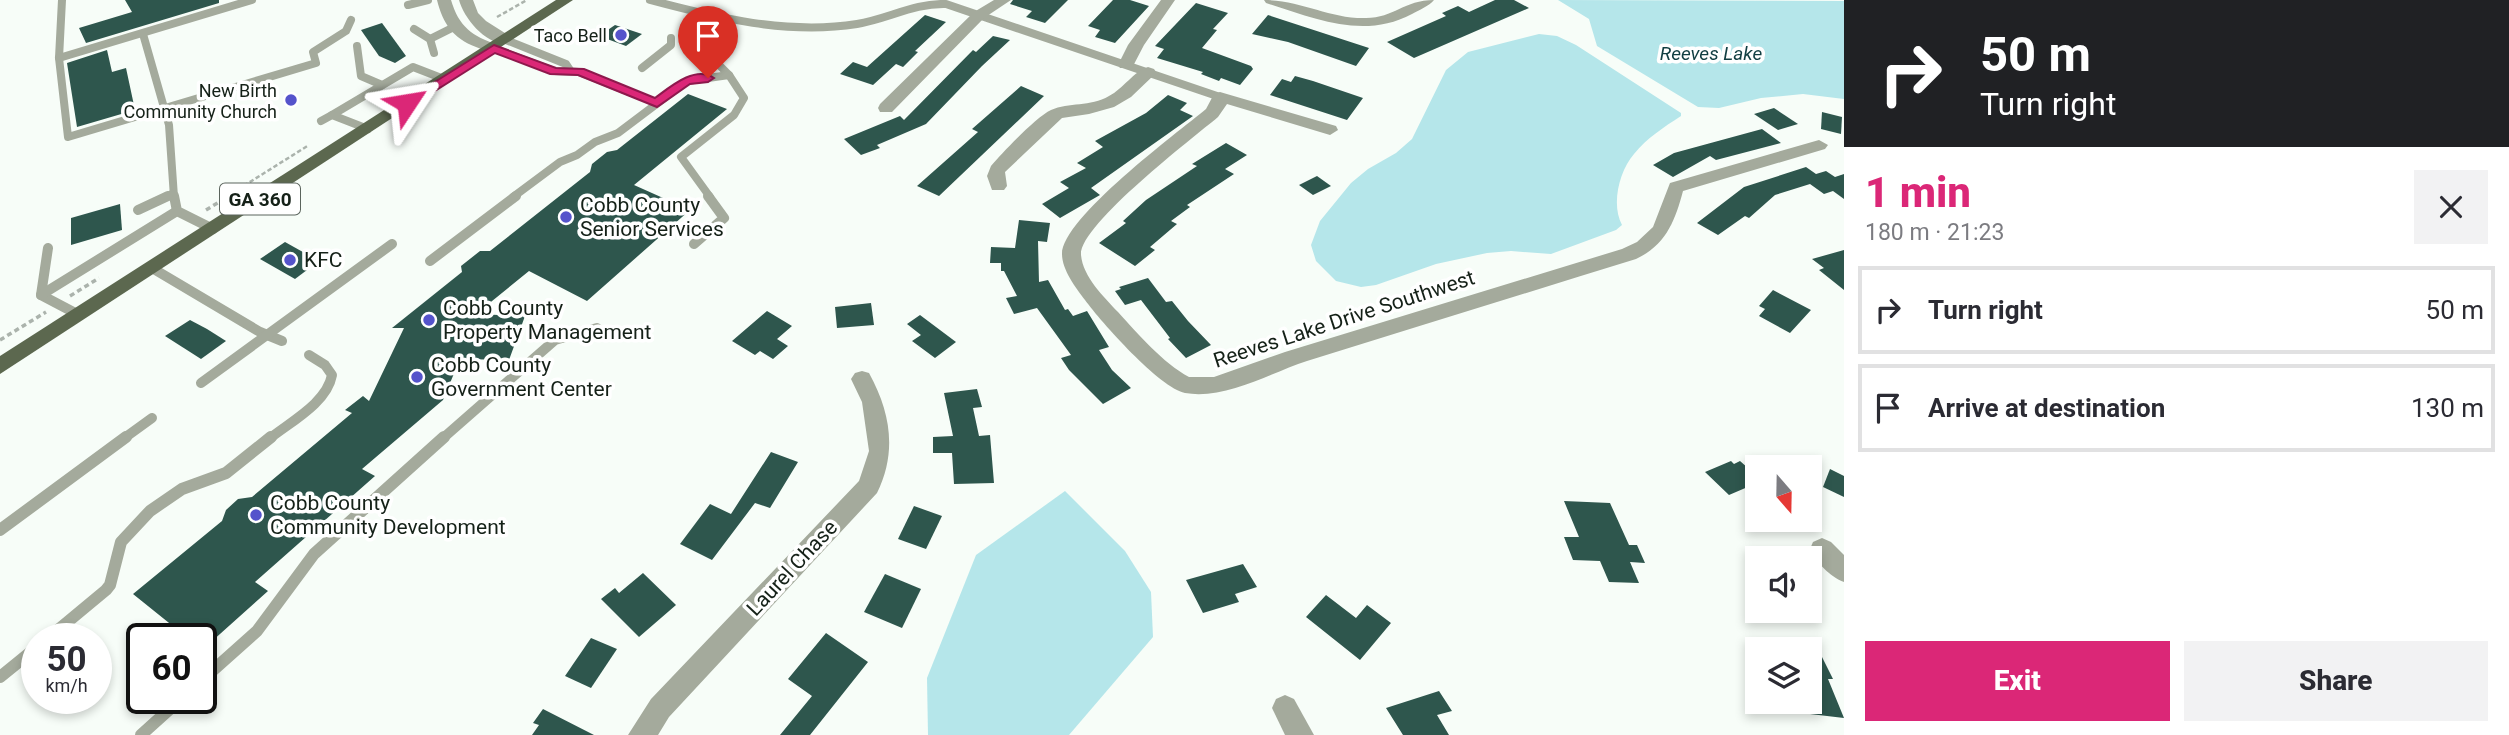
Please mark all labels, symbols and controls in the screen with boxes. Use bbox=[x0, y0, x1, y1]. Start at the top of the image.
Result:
pin bbox=[678, 6, 738, 78]
icon: arrive bbox=[689, 17, 727, 55]
place label: Taco Bell bbox=[534, 25, 607, 46]
text: 50 m bbox=[1980, 26, 2091, 83]
marker: Taco Bell bbox=[613, 27, 629, 43]
icon: right bbox=[1865, 28, 1956, 119]
water label: Reeves Lake bbox=[1660, 42, 1762, 65]
position arrow bbox=[370, 66, 444, 140]
place label: New Birth Community Church bbox=[124, 80, 277, 122]
text: Turn right bbox=[1980, 85, 2116, 123]
marker: New Birth Community Church bbox=[283, 92, 299, 108]
text: 1 min bbox=[1865, 168, 1971, 217]
button: close bbox=[2414, 170, 2488, 244]
road number: GA 360 bbox=[220, 183, 300, 214]
place label: Cobb County Senior Services bbox=[580, 193, 724, 241]
marker: Cobb County Senior Services bbox=[558, 209, 574, 225]
text: 180 m · 21:23 bbox=[1865, 219, 2004, 246]
place label: KFC bbox=[304, 248, 342, 272]
marker: KFC bbox=[282, 252, 298, 268]
street label: Reeves Lake Drive Southwest bbox=[1210, 265, 1478, 373]
icon: right bbox=[1869, 291, 1907, 329]
text: Turn right bbox=[1928, 295, 2043, 325]
text: 50 m bbox=[2426, 295, 2484, 325]
place label: Cobb County Property Management bbox=[443, 296, 652, 344]
marker: Cobb County Property Management bbox=[421, 312, 437, 328]
place label: Cobb County Government Center bbox=[431, 353, 612, 401]
marker: Cobb County Government Center bbox=[409, 369, 425, 385]
icon: arrive bbox=[1869, 389, 1907, 427]
text: Arrive at destination bbox=[1928, 393, 2165, 423]
text: 130 m bbox=[2411, 393, 2484, 423]
north arrow bbox=[1745, 455, 1822, 532]
map controls bbox=[1745, 455, 1822, 714]
place label: Cobb County Community Development bbox=[270, 491, 506, 539]
marker: Cobb County Community Development bbox=[248, 507, 264, 523]
street label: Laurel Chase bbox=[742, 515, 842, 621]
button: sound bbox=[1745, 546, 1822, 623]
speed limit sign: 60 bbox=[126, 623, 217, 714]
button: layers bbox=[1745, 637, 1822, 714]
text: 50 bbox=[46, 639, 87, 680]
button: Exit bbox=[1865, 641, 2170, 721]
button: Share bbox=[2184, 641, 2488, 721]
text: km/h bbox=[45, 675, 88, 696]

